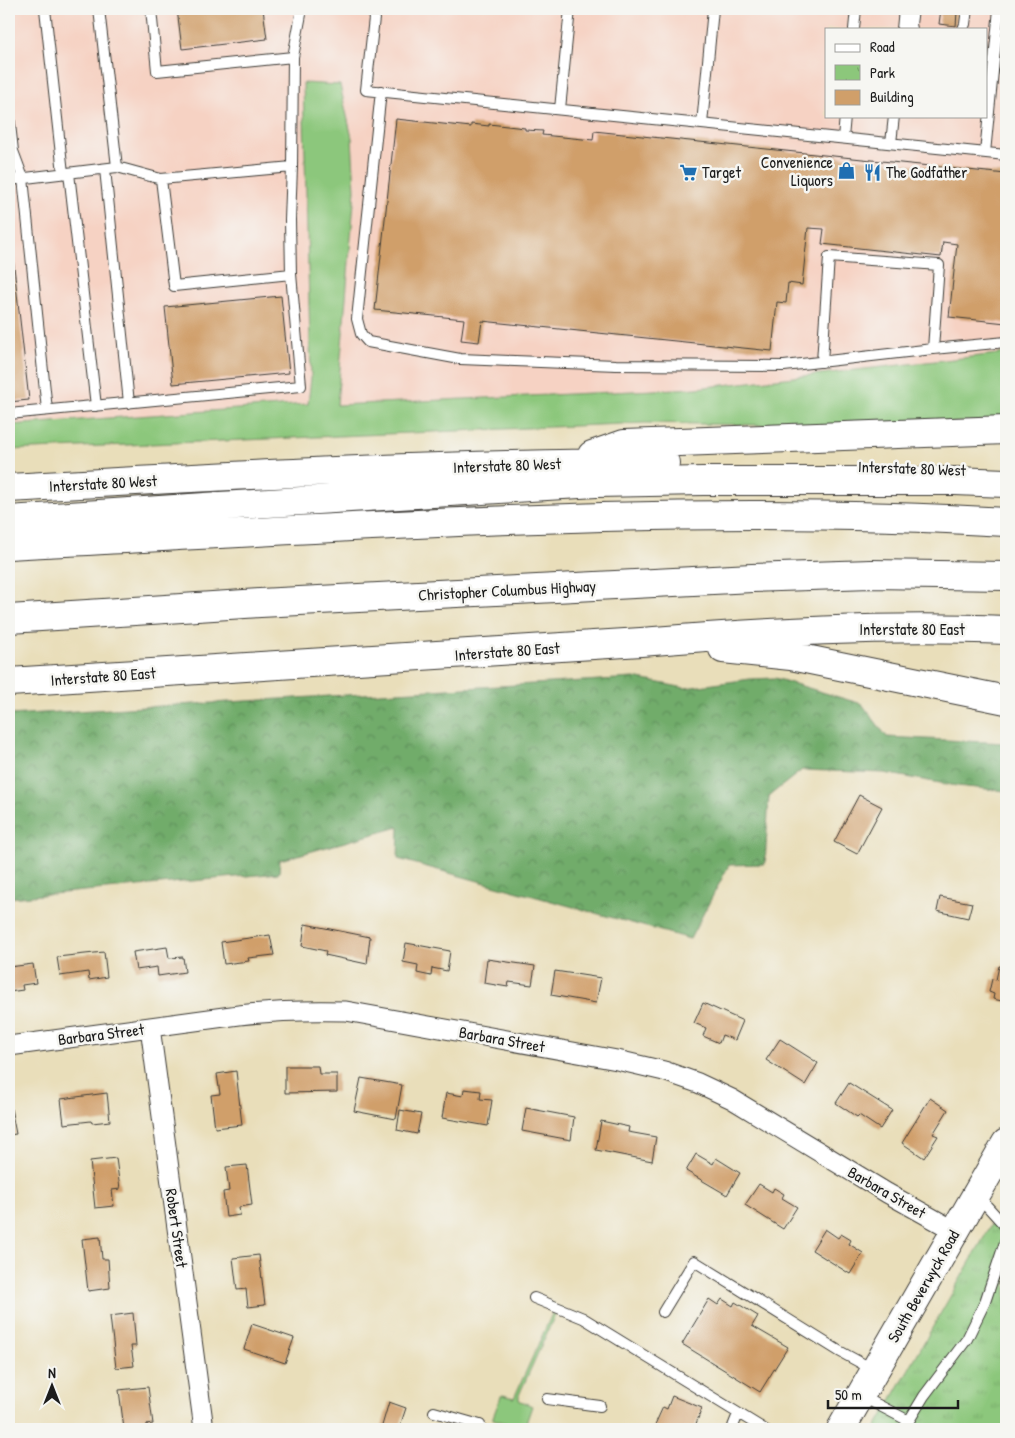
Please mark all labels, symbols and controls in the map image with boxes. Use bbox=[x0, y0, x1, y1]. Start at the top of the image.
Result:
legend bbox=[825, 28, 988, 118]
text: Road bbox=[870, 36, 895, 57]
text: Park bbox=[870, 62, 895, 83]
text: Building bbox=[870, 86, 914, 107]
place label: Convenience Liquors bbox=[761, 151, 834, 191]
place label: Target bbox=[702, 161, 741, 183]
shop icon: Convenience Liquors bbox=[837, 161, 857, 181]
place label: The Godfather bbox=[886, 161, 967, 183]
supermarket icon: Target bbox=[678, 162, 698, 182]
restaurant icon: The Godfather bbox=[862, 162, 882, 182]
street label: Interstate 80 West bbox=[453, 452, 562, 478]
street label: Interstate 80 West bbox=[858, 455, 967, 481]
street label: Interstate 80 West bbox=[48, 469, 158, 497]
street label: Christopher Columbus Highway bbox=[418, 574, 597, 606]
street label: Interstate 80 East bbox=[859, 618, 965, 640]
street label: Interstate 80 East bbox=[454, 636, 561, 666]
street label: Interstate 80 East bbox=[50, 661, 157, 691]
street label: Barbara Street bbox=[57, 1018, 146, 1050]
street label: Barbara Street bbox=[457, 1021, 547, 1057]
street label: Barbara Street bbox=[844, 1161, 930, 1223]
street label: Robert Street bbox=[161, 1187, 193, 1269]
street label: South Beverwyck Road bbox=[882, 1226, 964, 1346]
north arrow bbox=[28, 1360, 78, 1410]
text: N bbox=[48, 1363, 56, 1382]
scale bar bbox=[828, 1378, 958, 1410]
text: 50 m bbox=[835, 1384, 862, 1405]

